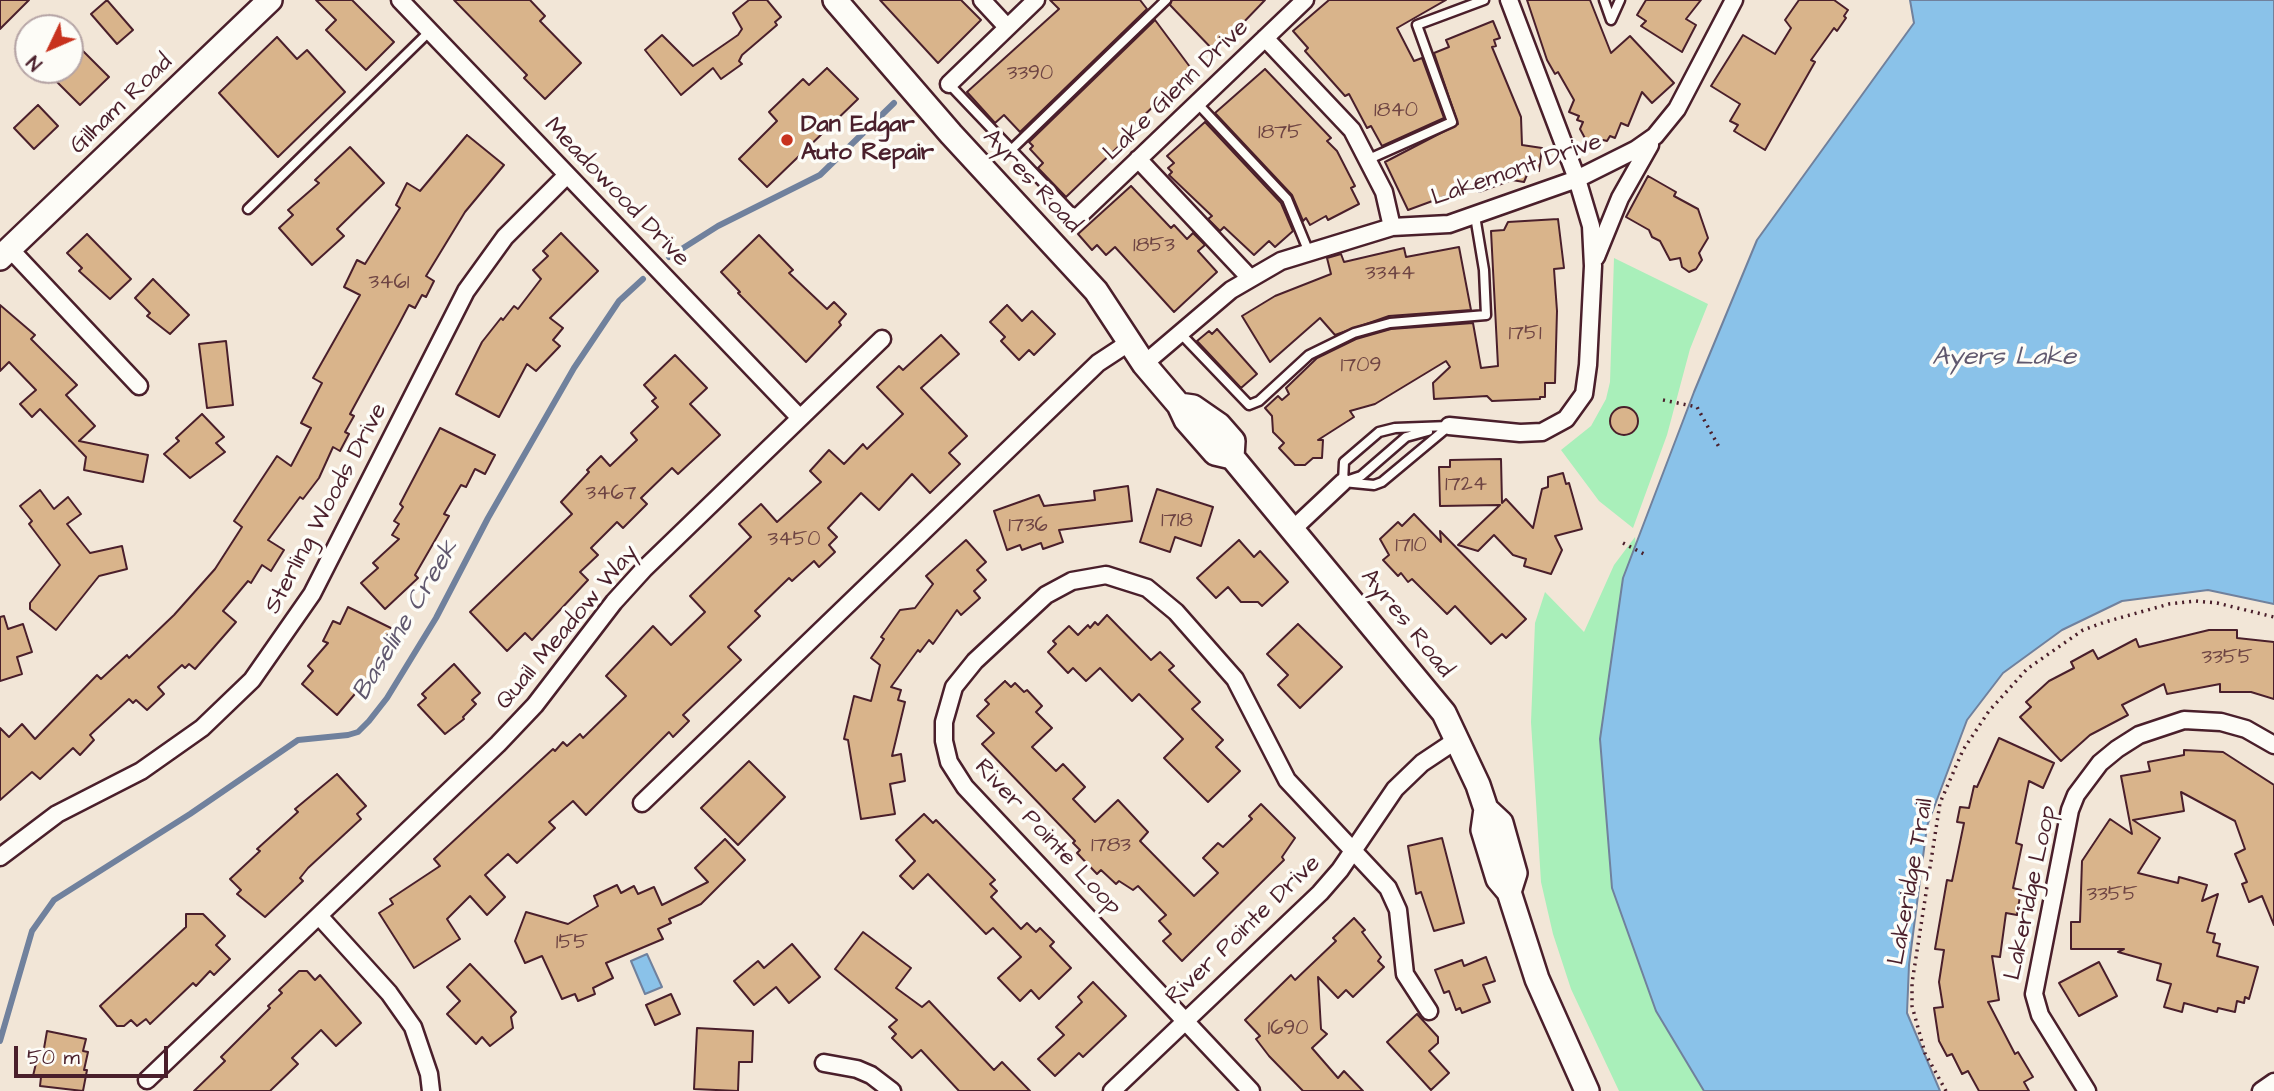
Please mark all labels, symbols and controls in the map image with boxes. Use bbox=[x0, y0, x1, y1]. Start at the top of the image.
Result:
north arrow bbox=[14, 14, 84, 84]
street label: Lake Glenn Drive bbox=[1098, 14, 1256, 168]
text: N bbox=[21, 49, 49, 76]
street label: Gilham Road bbox=[65, 49, 179, 161]
house number: 3390 bbox=[1007, 62, 1053, 88]
house number: 1840 bbox=[1374, 99, 1418, 125]
street label: Meadowood Drive bbox=[537, 112, 695, 274]
place label: Dan Edgar Auto Repair bbox=[801, 112, 934, 168]
house number: 1875 bbox=[1258, 121, 1302, 147]
street label: Ayres Road bbox=[976, 124, 1086, 240]
street label: Lakemont Drive bbox=[1428, 128, 1606, 214]
marker: Dan Edgar Auto Repair bbox=[779, 132, 795, 148]
house number: 1853 bbox=[1133, 234, 1175, 260]
house number: 3344 bbox=[1365, 262, 1415, 288]
house number: 3461 bbox=[369, 271, 409, 297]
house number: 1751 bbox=[1508, 322, 1542, 348]
water label: Ayers Lake bbox=[1932, 343, 2076, 375]
house number: 1709 bbox=[1341, 354, 1381, 380]
street label: Sterling Woods Drive bbox=[259, 399, 395, 619]
house number: 1724 bbox=[1445, 473, 1487, 499]
house number: 3467 bbox=[585, 482, 637, 508]
house number: 1718 bbox=[1161, 509, 1193, 535]
house number: 1736 bbox=[1008, 514, 1048, 540]
house number: 3450 bbox=[767, 528, 821, 554]
house number: 1710 bbox=[1395, 534, 1427, 560]
water label: Baseline Creek bbox=[347, 535, 467, 707]
street label: Quail Meadow Way bbox=[491, 540, 645, 716]
street label: Ayres Road bbox=[1353, 564, 1459, 684]
house number: 3355 bbox=[2201, 646, 2253, 672]
street label: River Pointe Loop bbox=[967, 754, 1127, 922]
street label: Lakeridge Trail bbox=[1883, 797, 1941, 967]
street label: Lakeridge Loop bbox=[1999, 803, 2065, 983]
house number: 1783 bbox=[1091, 834, 1131, 860]
street label: River Pointe Drive bbox=[1161, 850, 1327, 1012]
house number: 3355 bbox=[2086, 883, 2138, 909]
house number: 155 bbox=[556, 931, 588, 957]
house number: 1690 bbox=[1267, 1017, 1309, 1043]
scale bar bbox=[18, 1032, 172, 1076]
text: 50 m bbox=[27, 1043, 80, 1072]

